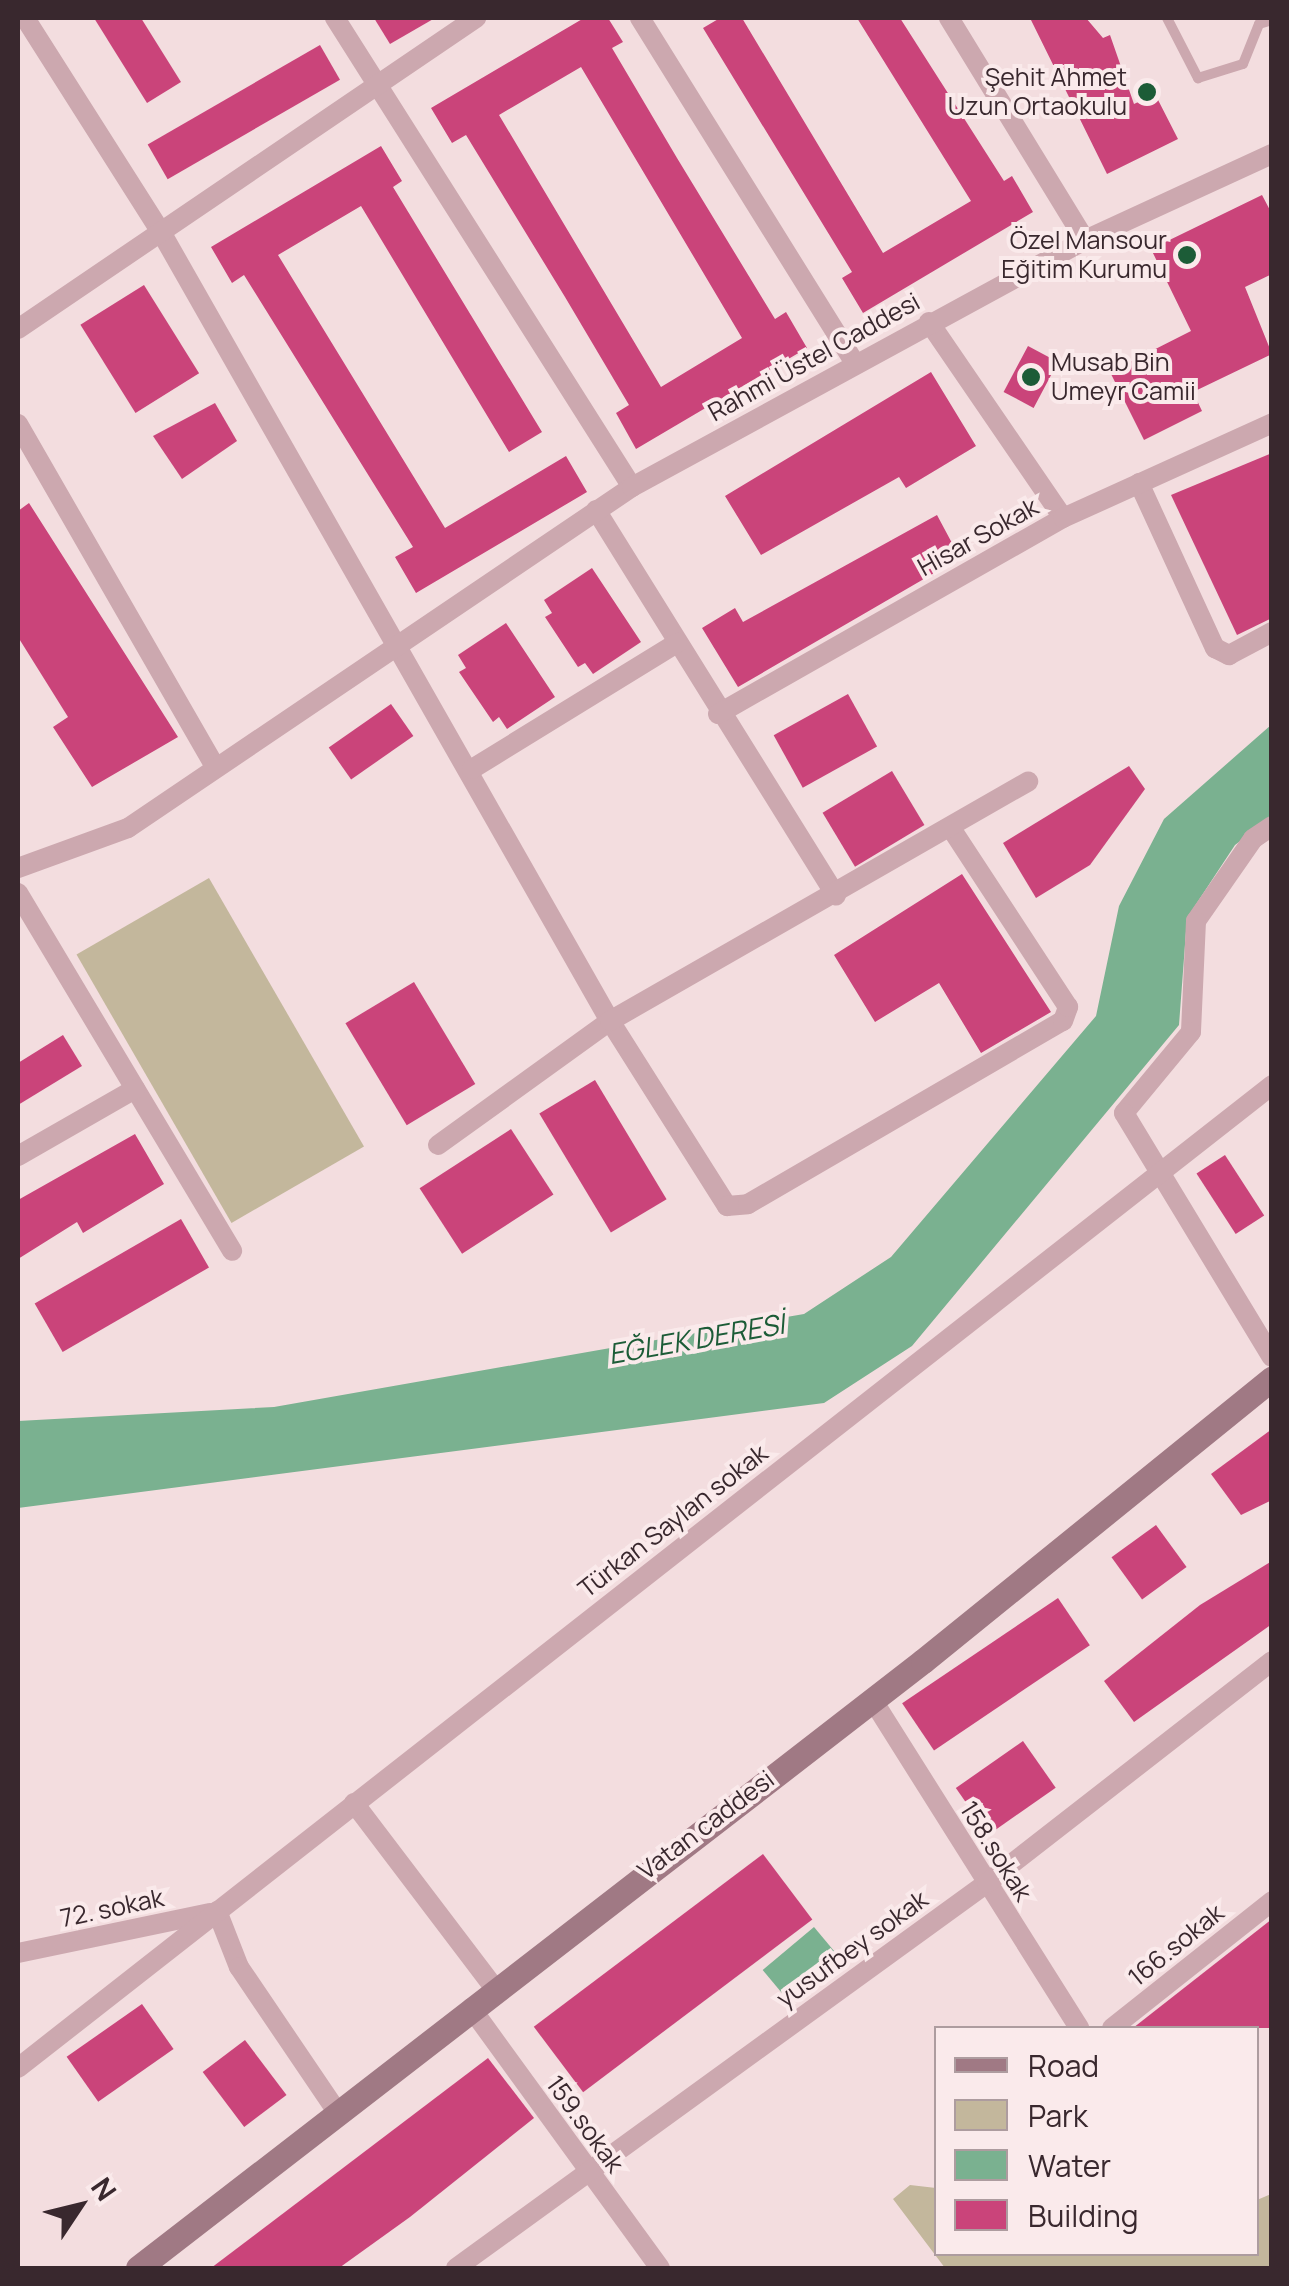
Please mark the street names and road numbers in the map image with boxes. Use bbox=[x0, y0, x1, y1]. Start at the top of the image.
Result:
street label: Rahmi Üstel Caddesi bbox=[703, 286, 925, 428]
street label: Hisar Sokak bbox=[913, 492, 1043, 582]
street label: Türkan Saylan sokak bbox=[573, 1438, 773, 1604]
street label: Vatan caddesi bbox=[632, 1764, 780, 1886]
street label: 158.sokak bbox=[954, 1796, 1038, 1906]
street label: 72. sokak bbox=[58, 1882, 166, 1934]
street label: yusufbey sokak bbox=[771, 1884, 933, 2014]
street label: 166.sokak bbox=[1122, 1898, 1230, 1992]
street label: 159.sokak bbox=[540, 2070, 630, 2178]

